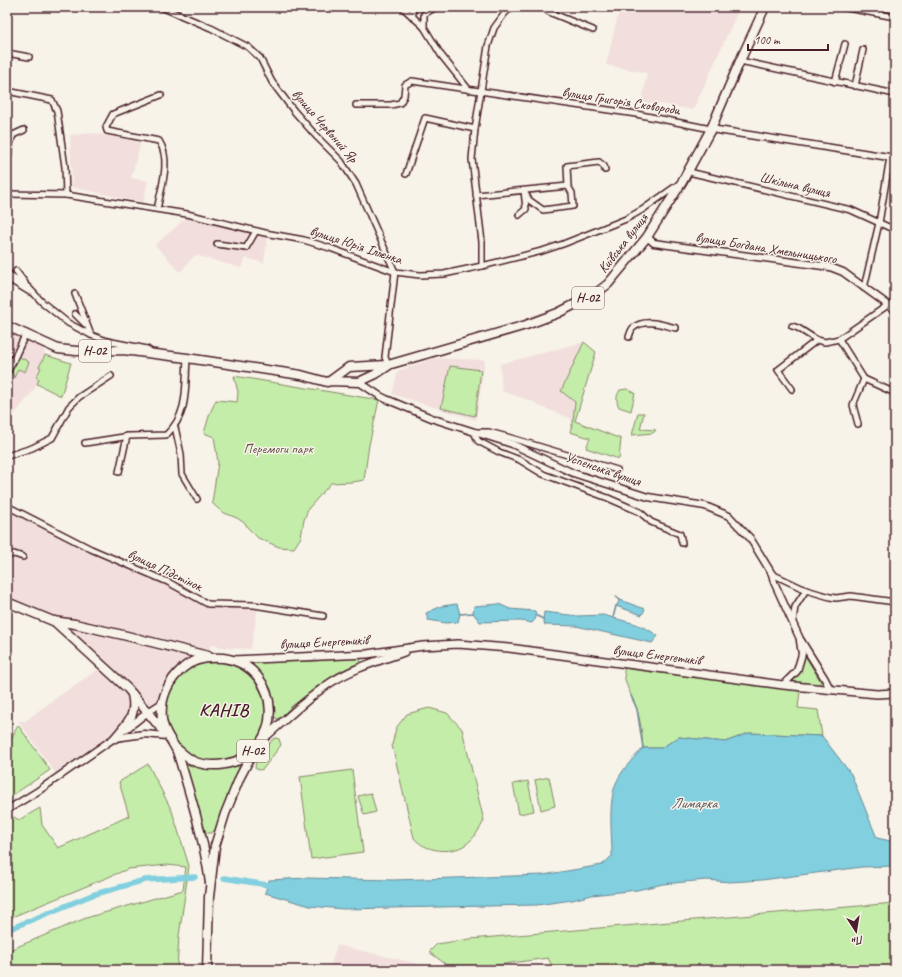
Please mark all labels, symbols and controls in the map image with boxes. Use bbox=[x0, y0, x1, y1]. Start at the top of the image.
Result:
scale bar bbox=[748, 26, 828, 52]
text: 100 m bbox=[754, 32, 781, 48]
street label: вулиця Григорія Сковороди bbox=[561, 83, 682, 119]
street label: вулиця Червоний Яр bbox=[288, 86, 362, 167]
street label: Шкільна вулиця bbox=[758, 169, 833, 202]
street label: Київська вулиця bbox=[594, 209, 652, 276]
street label: вулиця Юрія Іллєнка bbox=[308, 222, 405, 268]
street label: вулиця Богдана Хмельницького bbox=[694, 228, 839, 268]
road number: Н-02 bbox=[572, 287, 604, 309]
road number: Н-02 bbox=[79, 340, 111, 362]
park label: Перемоги парк bbox=[243, 440, 314, 457]
street label: Успенська вулиця bbox=[563, 448, 644, 490]
street label: вулиця Підстінок bbox=[125, 545, 207, 595]
street label: вулиця Енергетиків bbox=[279, 631, 372, 653]
street label: вулиця Енергетиків bbox=[612, 641, 706, 669]
district label: КАНІВ bbox=[199, 699, 250, 721]
road number: Н-02 bbox=[237, 740, 269, 762]
water label: Лимарка bbox=[671, 794, 719, 813]
north arrow bbox=[836, 911, 876, 951]
text: Пн bbox=[850, 933, 865, 949]

